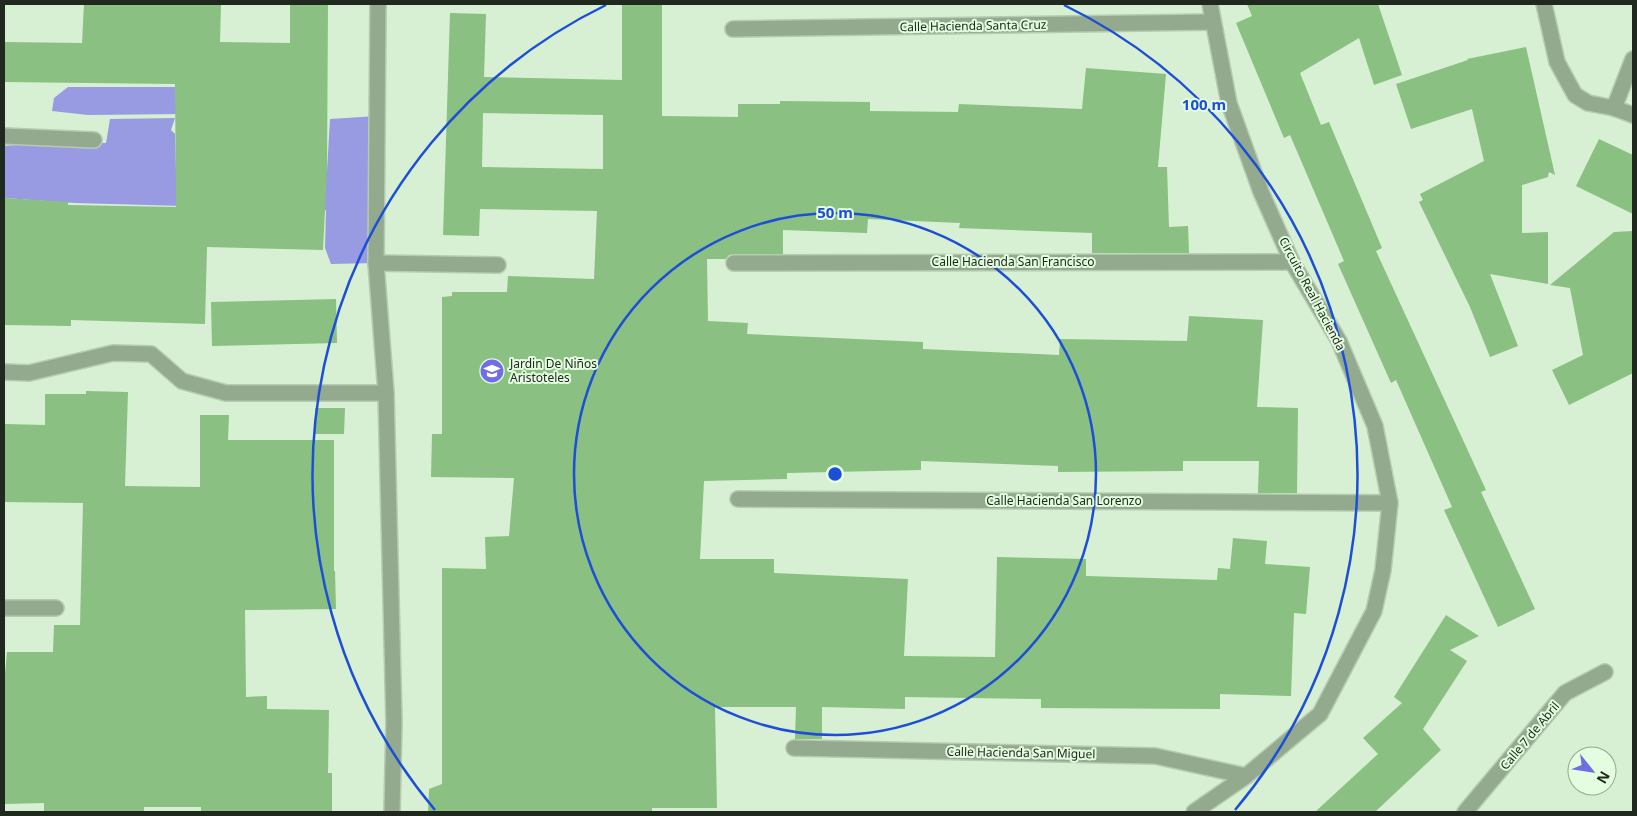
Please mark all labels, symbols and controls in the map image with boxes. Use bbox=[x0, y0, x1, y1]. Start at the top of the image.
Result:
street label: Calle Hacienda Santa Cruz bbox=[899, 16, 1047, 35]
text: 100 m bbox=[1182, 94, 1226, 114]
text: 50 m bbox=[817, 202, 853, 222]
street label: Circuito Real Hacienda bbox=[1275, 234, 1350, 354]
street label: Calle Hacienda San Francisco bbox=[932, 253, 1094, 270]
place label: Jardin De Niños Aristoteles bbox=[509, 355, 597, 386]
school or university icon: Jardin De Niños Aristoteles bbox=[479, 358, 505, 384]
centre of rings bbox=[826, 465, 844, 483]
street label: Calle Hacienda San Lorenzo bbox=[986, 492, 1142, 509]
street label: Calle 7 de Abril bbox=[1496, 698, 1563, 773]
street label: Calle Hacienda San Miguel bbox=[946, 743, 1096, 762]
north arrow bbox=[1567, 746, 1617, 796]
text: N bbox=[1593, 768, 1615, 787]

